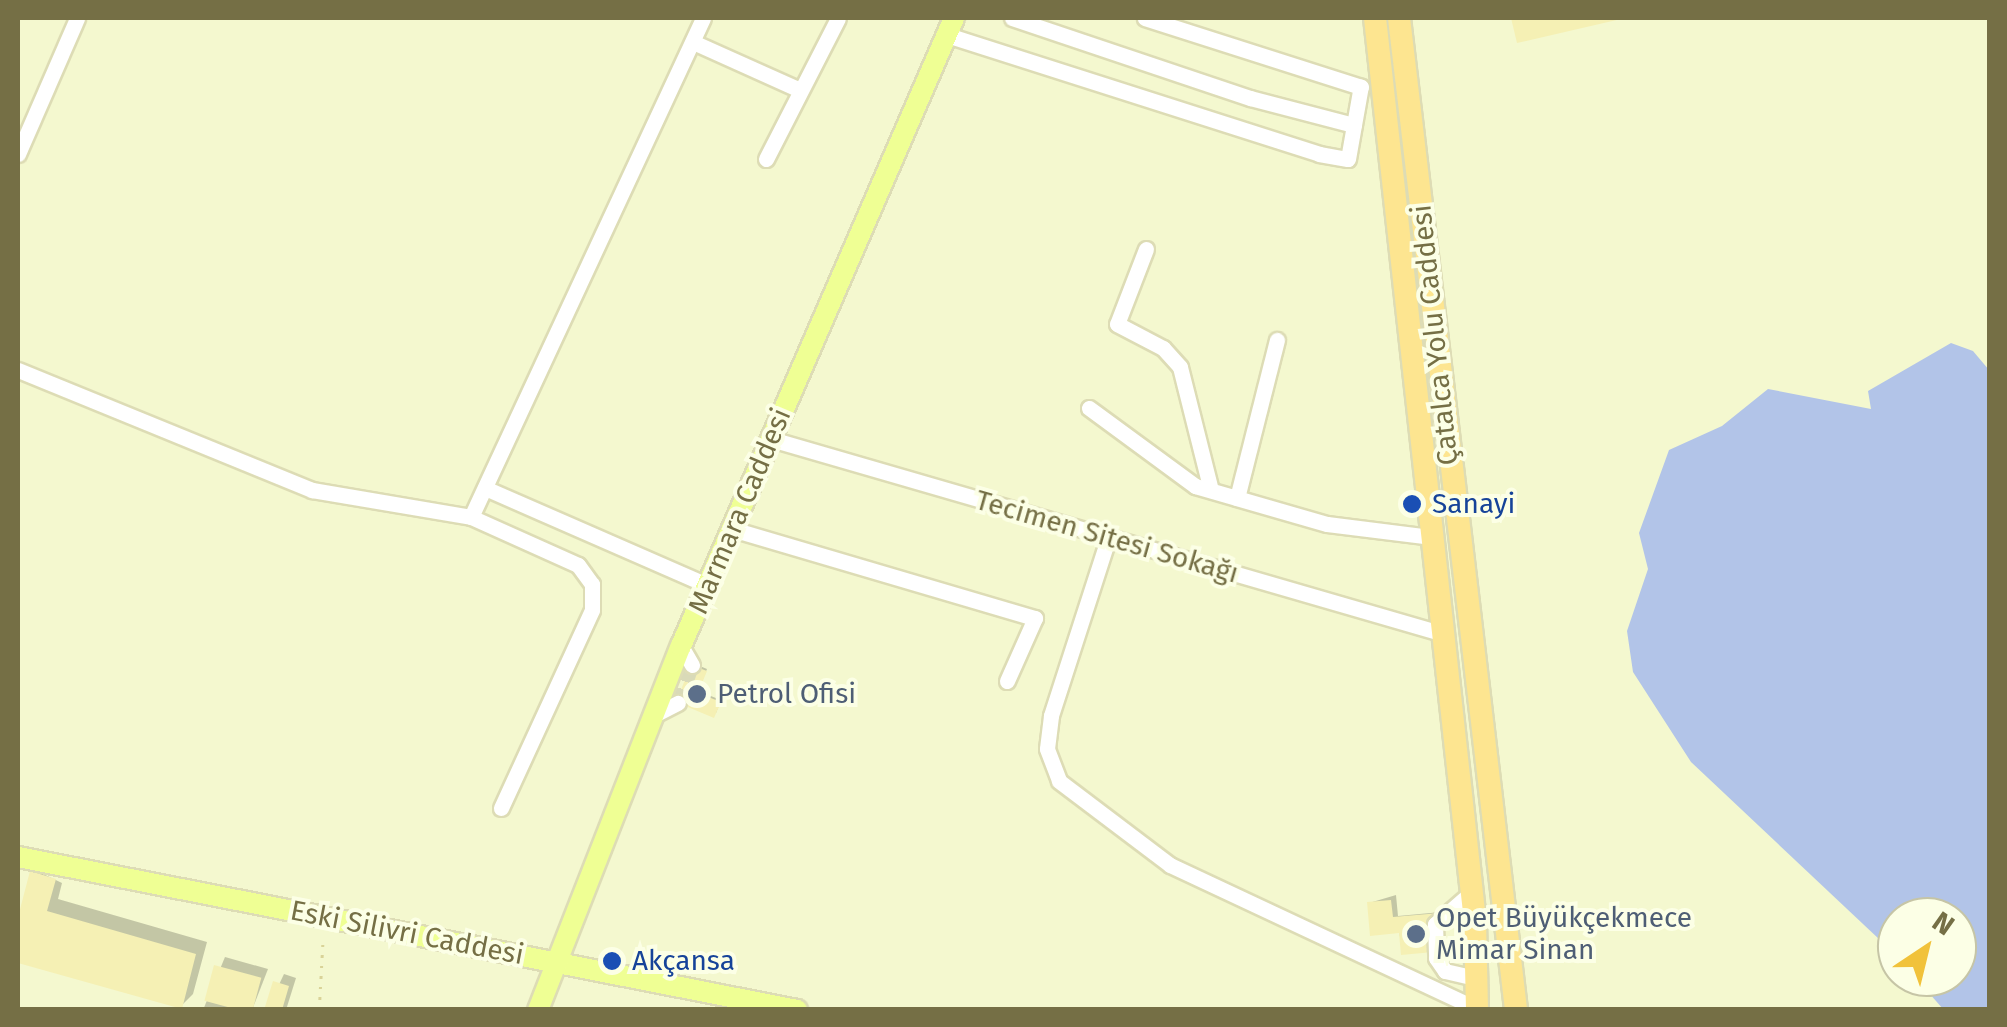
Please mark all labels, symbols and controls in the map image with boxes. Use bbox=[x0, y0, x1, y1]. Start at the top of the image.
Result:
street label: Çatalca Yolu Caddesi bbox=[1405, 203, 1465, 467]
street label: Marmara Caddesi bbox=[682, 403, 798, 619]
street label: Tecimen Sitesi Sokağı bbox=[972, 483, 1242, 591]
place label: Sanayi bbox=[1432, 487, 1515, 521]
marker: Sanayi bbox=[1401, 493, 1423, 515]
place label: Petrol Ofisi bbox=[717, 677, 856, 711]
marker: Petrol Ofisi bbox=[686, 683, 708, 705]
street label: Eski Silivri Caddesi bbox=[287, 894, 527, 972]
north arrow bbox=[1877, 897, 1977, 997]
place label: Opet Büyükçekmece Mimar Sinan bbox=[1436, 901, 1692, 967]
text: N bbox=[1926, 905, 1960, 942]
marker: Opet Büyükçekmece Mimar Sinan bbox=[1405, 923, 1427, 945]
place label: Akçansa bbox=[632, 944, 735, 978]
marker: Akçansa bbox=[601, 950, 623, 972]

